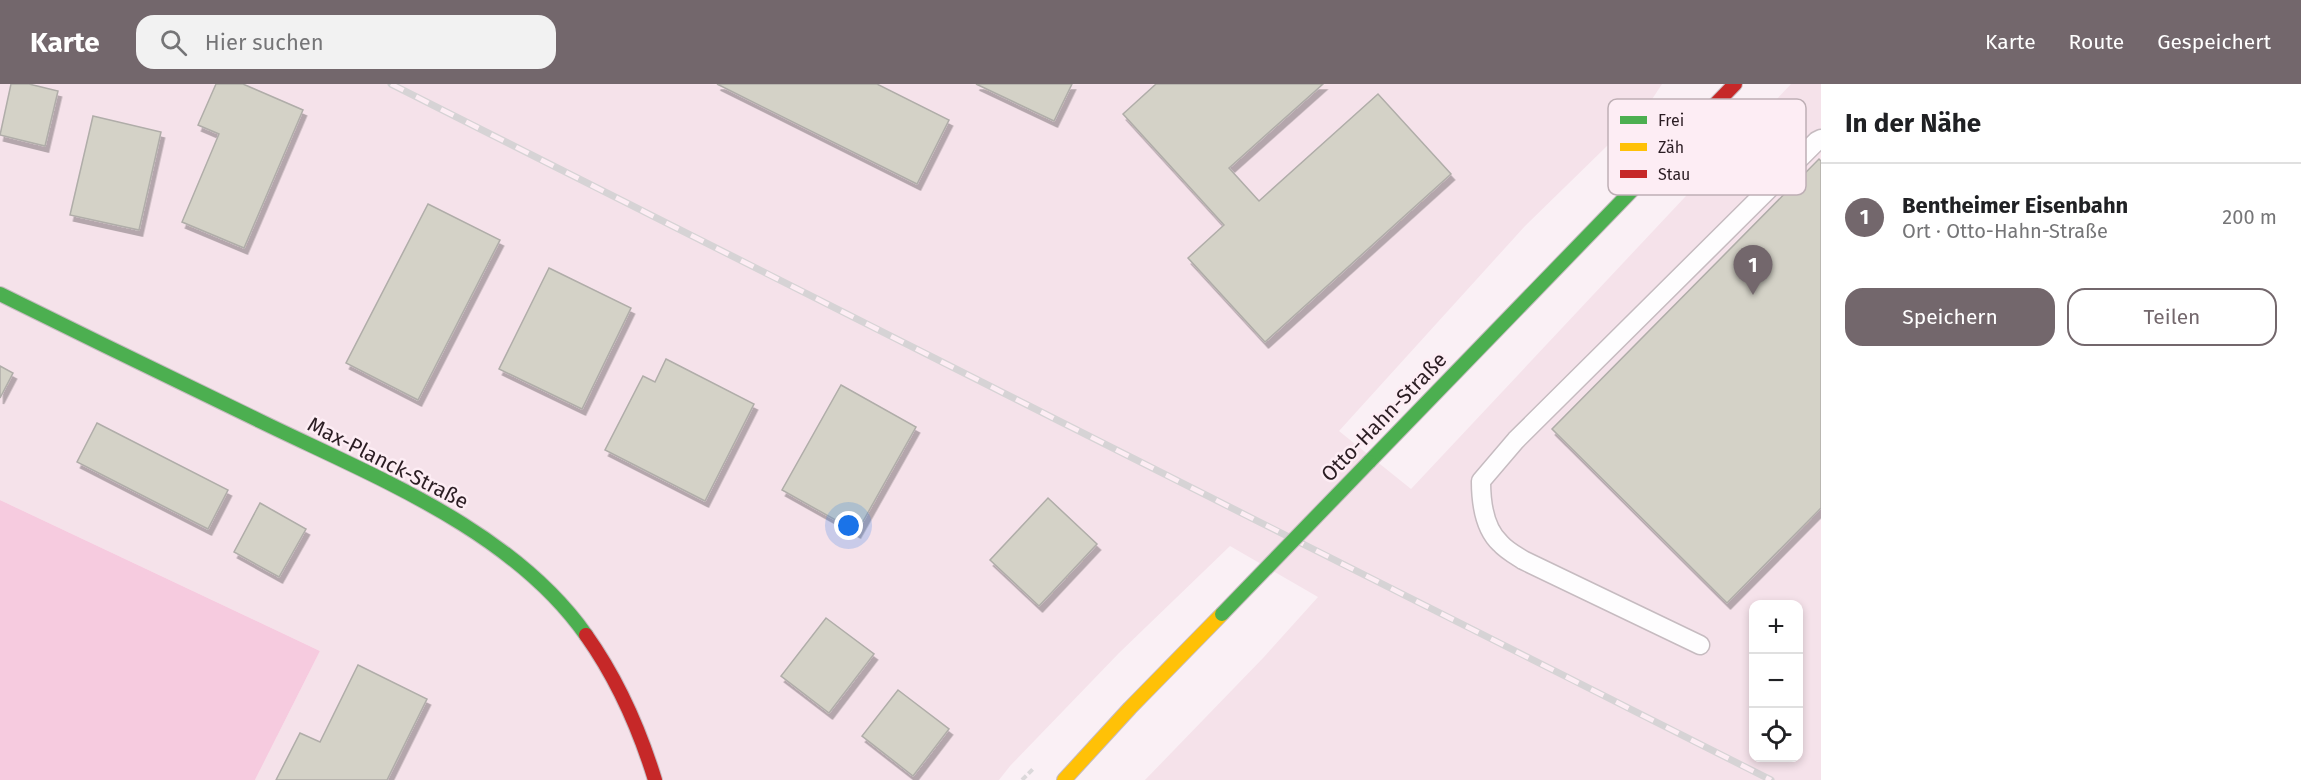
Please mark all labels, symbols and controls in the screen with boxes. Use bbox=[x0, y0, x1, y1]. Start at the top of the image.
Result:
search box bbox=[136, 15, 556, 69]
text: Karte bbox=[30, 26, 100, 59]
icon: search bbox=[157, 26, 190, 59]
text: Hier suchen bbox=[205, 29, 324, 56]
text: Karte bbox=[1985, 29, 2036, 55]
text: Route bbox=[2069, 29, 2124, 55]
text: Gespeichert bbox=[2157, 29, 2271, 55]
legend bbox=[1608, 99, 1806, 195]
text: In der Nähe bbox=[1845, 108, 1981, 139]
text: Frei bbox=[1658, 111, 1684, 130]
text: Zäh bbox=[1658, 138, 1684, 157]
text: Stau bbox=[1658, 165, 1690, 184]
text: Bentheimer Eisenbahn bbox=[1902, 192, 2128, 219]
text: 1 bbox=[1860, 205, 1869, 229]
text: 200 m bbox=[2222, 205, 2277, 229]
text: Ort · Otto-Hahn-Straße bbox=[1902, 219, 2108, 243]
pin: 1 bbox=[1734, 246, 1772, 295]
button: Speichern bbox=[1845, 288, 2055, 346]
button: Teilen bbox=[2067, 288, 2277, 346]
street label: Otto-Hahn-Straße bbox=[1316, 347, 1452, 487]
street label: Max-Planck-Straße bbox=[303, 411, 473, 515]
your location bbox=[834, 511, 863, 540]
map controls bbox=[1749, 600, 1803, 762]
button: + bbox=[1749, 600, 1803, 654]
button: − bbox=[1749, 654, 1803, 708]
button: locate bbox=[1749, 708, 1803, 762]

